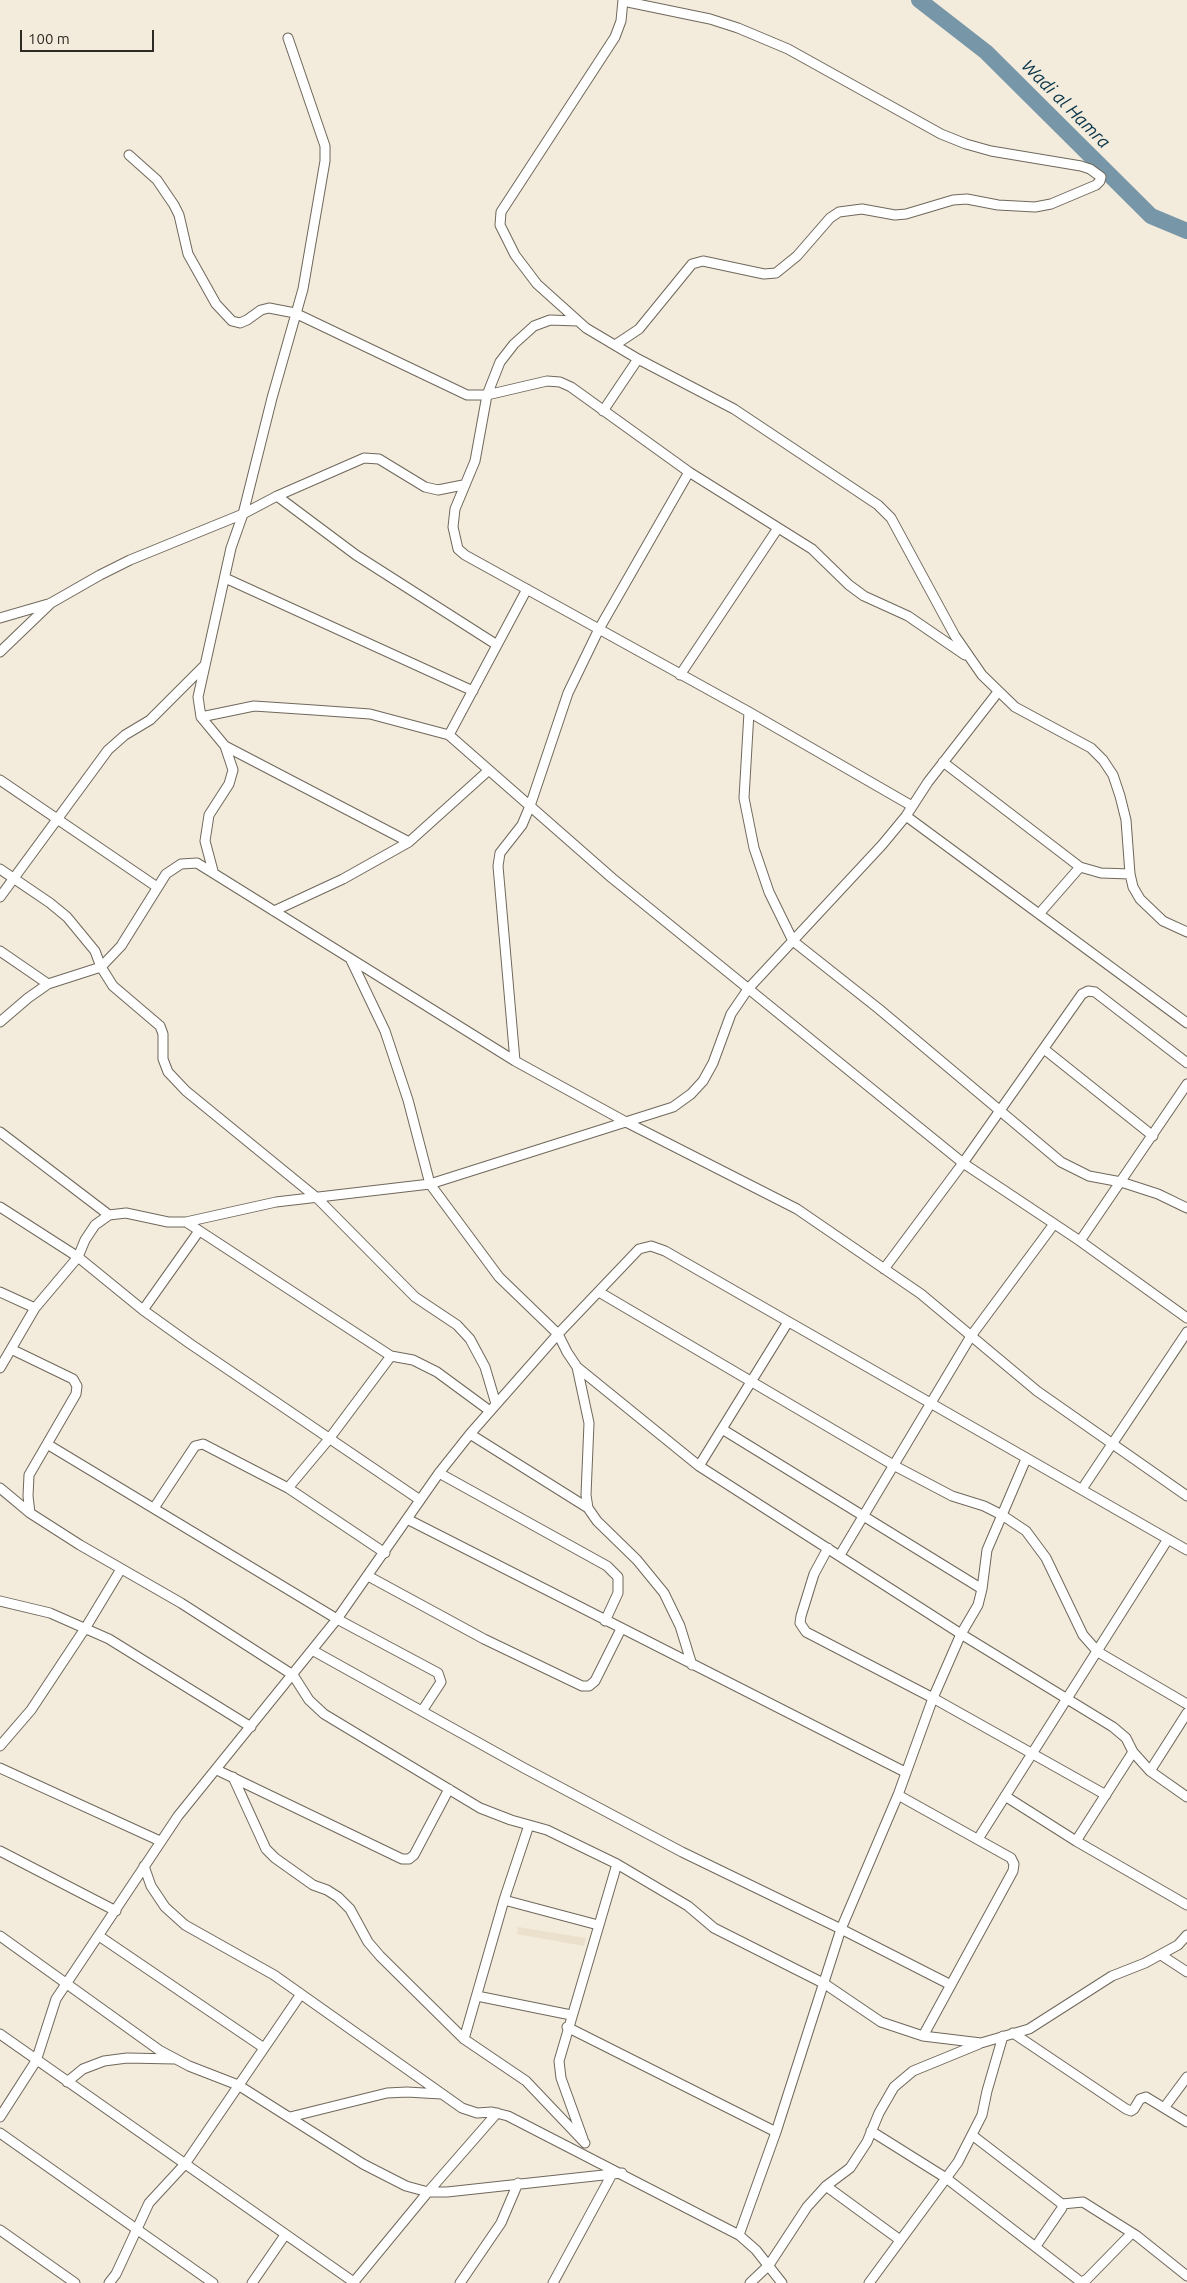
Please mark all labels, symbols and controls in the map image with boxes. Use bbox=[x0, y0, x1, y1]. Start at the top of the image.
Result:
scale bar bbox=[22, 20, 156, 52]
text: 100 m bbox=[28, 30, 70, 47]
water label: Wadi al Hamra bbox=[1017, 55, 1115, 153]

